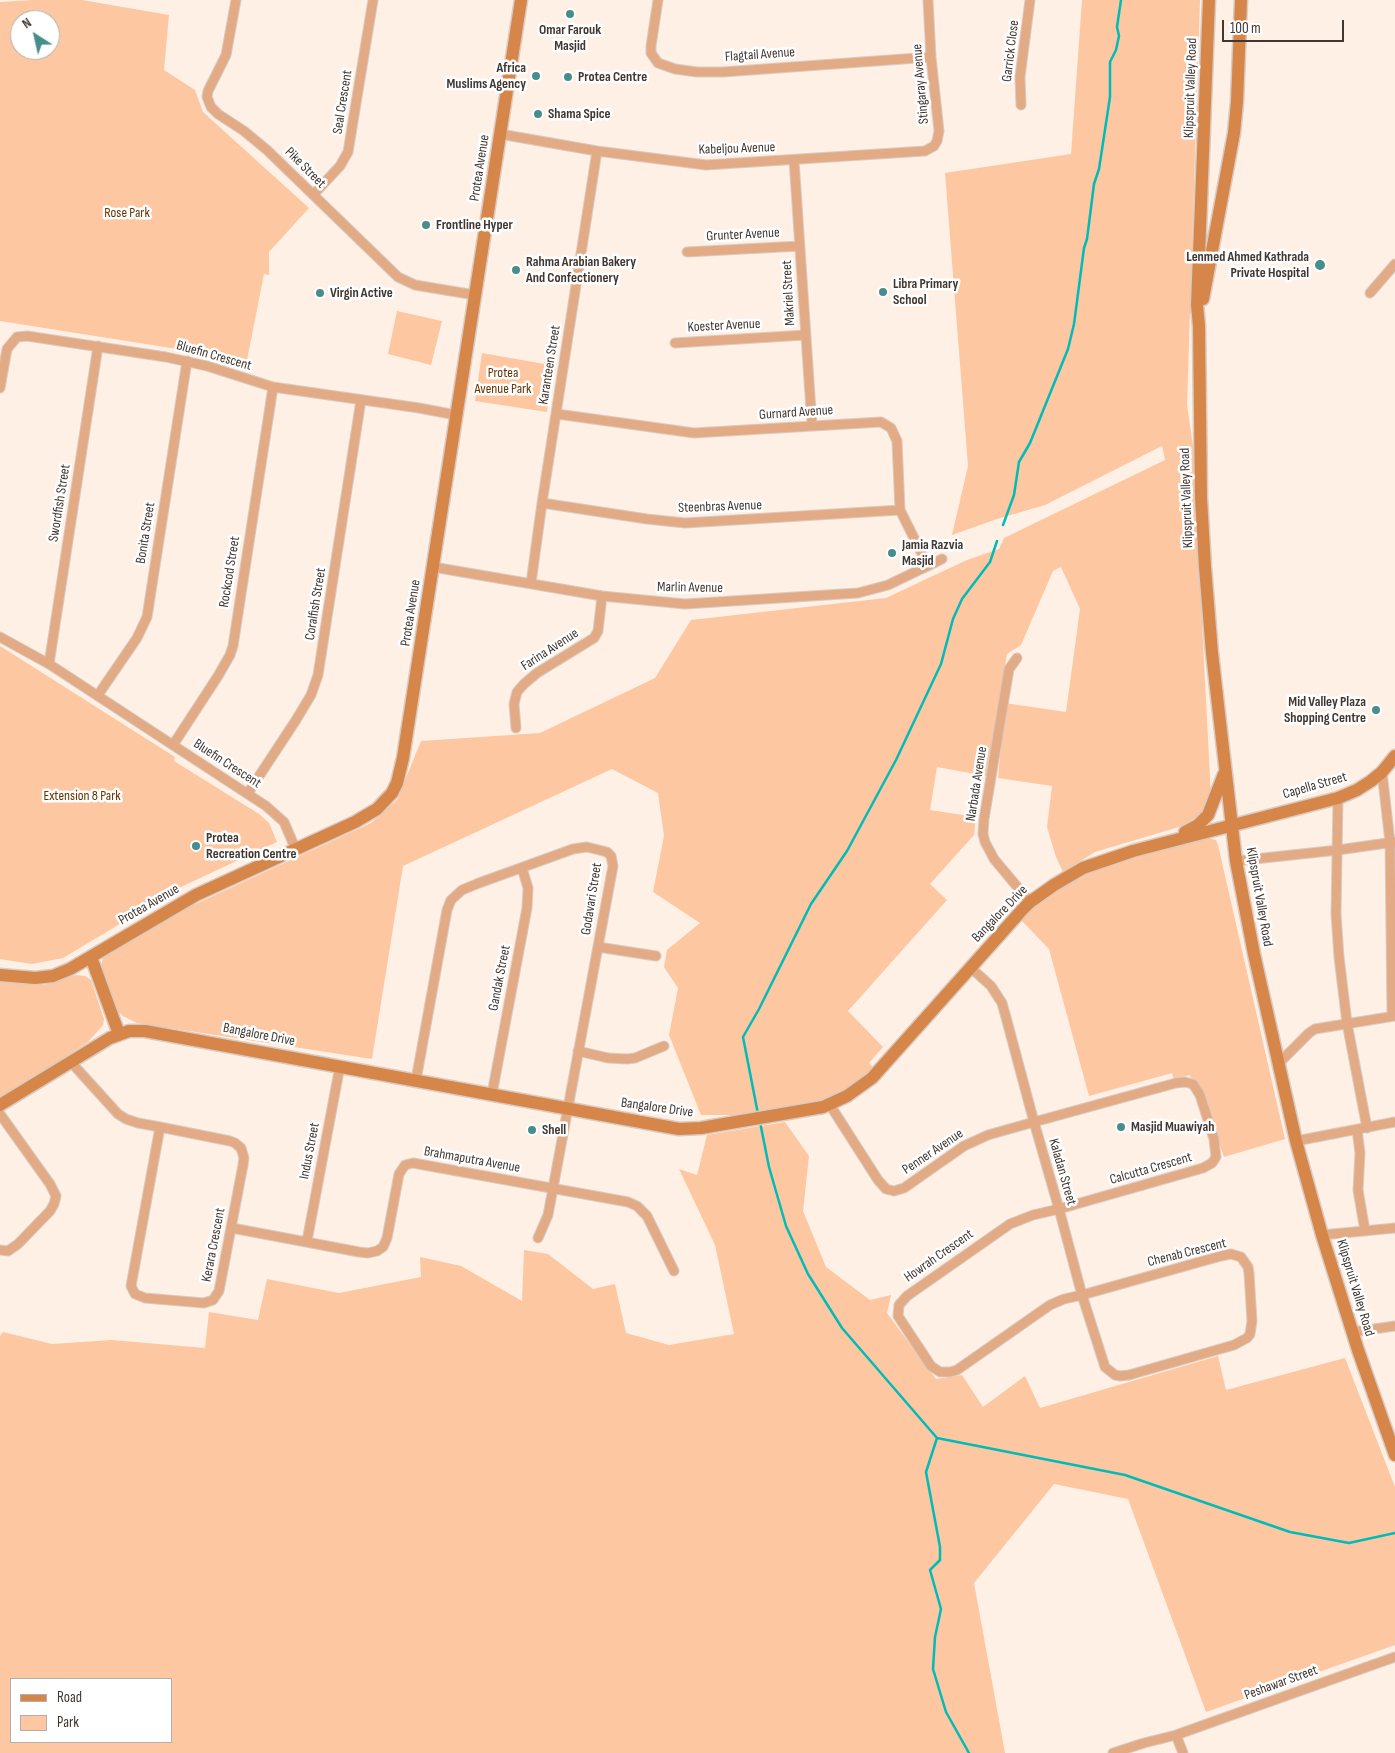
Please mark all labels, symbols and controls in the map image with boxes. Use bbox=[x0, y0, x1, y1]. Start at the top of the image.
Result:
marker: Omar Farouk Masjid bbox=[564, 8, 576, 20]
north arrow bbox=[10, 10, 60, 60]
scale bar bbox=[1225, 10, 1348, 42]
text: N bbox=[19, 14, 35, 32]
street label: Garrick Close bbox=[999, 19, 1023, 83]
text: 100 m bbox=[1230, 19, 1261, 38]
place label: Omar Farouk Masjid bbox=[539, 22, 601, 54]
street label: Klipspruit Valley Road bbox=[1181, 38, 1201, 138]
street label: Stingaray Avenue bbox=[909, 43, 933, 125]
street label: Flagtail Avenue bbox=[724, 44, 796, 66]
place label: Africa Muslims Agency bbox=[446, 60, 526, 92]
street label: Seal Crescent bbox=[330, 69, 356, 135]
place label: Protea Centre bbox=[578, 69, 647, 85]
marker: Africa Muslims Agency bbox=[530, 70, 542, 82]
marker: Protea Centre bbox=[562, 71, 574, 83]
place label: Shama Spice bbox=[548, 106, 611, 122]
marker: Shama Spice bbox=[532, 108, 544, 120]
street label: Protea Avenue bbox=[466, 134, 494, 202]
street label: Kabeljou Avenue bbox=[698, 139, 776, 159]
street label: Pike Street bbox=[281, 144, 329, 192]
park label: Rose Park bbox=[104, 205, 150, 221]
place label: Frontline Hyper bbox=[436, 217, 513, 233]
marker: Frontline Hyper bbox=[420, 219, 432, 231]
street label: Grunter Avenue bbox=[706, 225, 780, 245]
place label: Lenmed Ahmed Kathrada Private Hospital bbox=[1186, 249, 1309, 282]
place label: Rahma Arabian Bakery And Confectionery bbox=[526, 254, 636, 286]
marker: Lenmed Ahmed Kathrada Private Hospital bbox=[1313, 258, 1327, 272]
street label: Makriel Street bbox=[779, 260, 799, 326]
marker: Rahma Arabian Bakery And Confectionery bbox=[510, 264, 522, 276]
place label: Libra Primary School bbox=[893, 276, 958, 308]
place label: Virgin Active bbox=[330, 285, 393, 301]
marker: Libra Primary School bbox=[877, 286, 889, 298]
marker: Virgin Active bbox=[314, 287, 326, 299]
street label: Koester Avenue bbox=[687, 316, 761, 336]
street label: Karanteen Street bbox=[535, 324, 565, 406]
street label: Bluefin Crescent bbox=[175, 337, 253, 375]
park label: Protea Avenue Park bbox=[475, 365, 531, 398]
street label: Gurnard Avenue bbox=[758, 402, 834, 424]
street label: Klipspruit Valley Road bbox=[1177, 448, 1197, 548]
street label: Swordfish Street bbox=[46, 463, 74, 543]
street label: Steenbras Avenue bbox=[678, 497, 762, 517]
street label: Bonita Street bbox=[133, 501, 159, 565]
street label: Rockcod Street bbox=[216, 535, 244, 609]
place label: Jamia Razvia Masjid bbox=[902, 537, 963, 570]
marker: Jamia Razvia Masjid bbox=[886, 547, 898, 559]
street label: Coralfish Street bbox=[302, 567, 330, 641]
street label: Protea Avenue bbox=[397, 579, 425, 647]
street label: Marlin Avenue bbox=[657, 579, 723, 597]
street label: Farina Avenue bbox=[518, 625, 582, 675]
place label: Mid Valley Plaza Shopping Centre bbox=[1284, 694, 1366, 726]
marker: Mid Valley Plaza Shopping Centre bbox=[1370, 704, 1382, 716]
street label: Bluefin Crescent bbox=[190, 736, 264, 792]
street label: Narbada Avenue bbox=[963, 745, 991, 823]
street label: Capella Street bbox=[1281, 769, 1349, 803]
park label: Extension 8 Park bbox=[43, 788, 121, 804]
place label: Protea Recreation Centre bbox=[206, 830, 297, 862]
marker: Protea Recreation Centre bbox=[190, 840, 202, 852]
street label: Klipspruit Valley Road bbox=[1242, 846, 1276, 948]
street label: Godavari Street bbox=[578, 862, 606, 936]
street label: Protea Avenue bbox=[116, 881, 182, 929]
street label: Bangalore Drive bbox=[969, 882, 1031, 946]
street label: Gandak Street bbox=[485, 944, 515, 1012]
street label: Bangalore Drive bbox=[222, 1020, 296, 1050]
street label: Bangalore Drive bbox=[620, 1095, 694, 1121]
place label: Masjid Muawiyah bbox=[1131, 1119, 1214, 1135]
street label: Indus Street bbox=[296, 1121, 324, 1181]
marker: Masjid Muawiyah bbox=[1115, 1121, 1127, 1133]
place label: Shell bbox=[542, 1122, 566, 1138]
marker: Shell bbox=[526, 1124, 538, 1136]
street label: Penner Avenue bbox=[899, 1126, 967, 1178]
street label: Kaladan Street bbox=[1044, 1137, 1080, 1207]
street label: Brahmaputra Avenue bbox=[423, 1143, 521, 1177]
street label: Calcutta Crescent bbox=[1108, 1149, 1194, 1189]
street label: Kerara Crescent bbox=[199, 1207, 229, 1283]
street label: Howrah Crescent bbox=[901, 1226, 977, 1286]
street label: Chenab Crescent bbox=[1146, 1235, 1228, 1271]
street label: Klipspruit Valley Road bbox=[1332, 1238, 1378, 1338]
street label: Peshawar Street bbox=[1242, 1662, 1320, 1704]
legend bbox=[10, 1678, 172, 1743]
text: Road bbox=[57, 1688, 82, 1707]
text: Park bbox=[57, 1713, 79, 1732]

